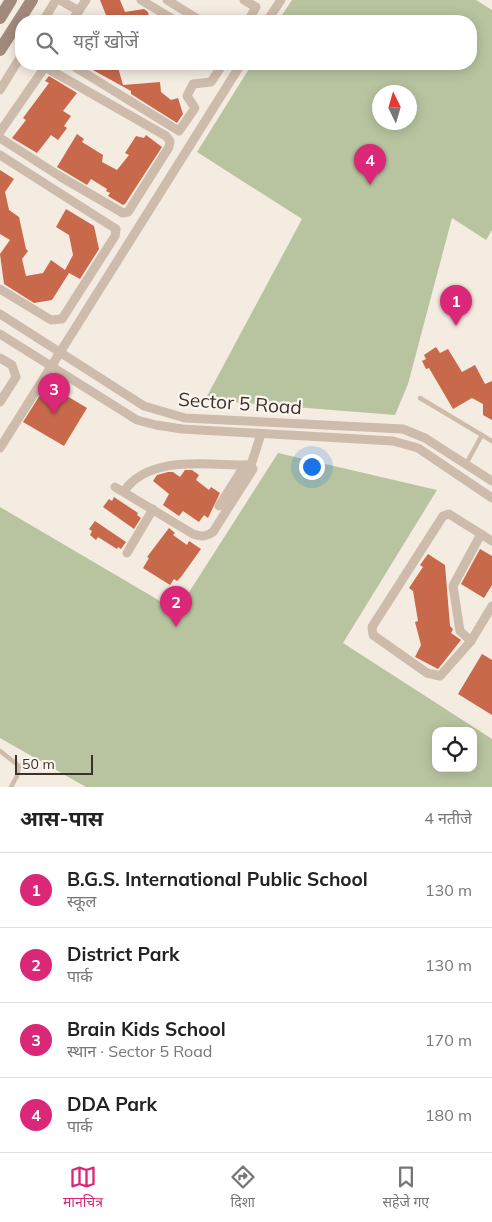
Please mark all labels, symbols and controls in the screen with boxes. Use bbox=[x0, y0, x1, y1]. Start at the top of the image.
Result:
search box bbox=[15, 15, 477, 70]
icon: search bbox=[33, 29, 61, 57]
text: यहाँ खोजें bbox=[73, 29, 139, 53]
north arrow bbox=[372, 85, 417, 130]
pin: 4 bbox=[354, 144, 386, 185]
pin: 1 bbox=[440, 285, 472, 326]
pin: 3 bbox=[38, 373, 70, 414]
street label: Sector 5 Road bbox=[177, 387, 303, 419]
your location bbox=[299, 454, 325, 480]
pin: 2 bbox=[160, 586, 192, 627]
map controls bbox=[432, 727, 477, 772]
button: locate bbox=[432, 727, 477, 772]
scale bar bbox=[15, 752, 92, 775]
text: 50 m bbox=[22, 755, 55, 773]
text: आस-पास bbox=[20, 805, 103, 831]
text: 4 नतीजे bbox=[424, 808, 472, 828]
text: B.G.S. International Public School bbox=[67, 867, 368, 891]
text: 1 bbox=[31, 880, 41, 900]
text: 130 m bbox=[425, 880, 472, 900]
text: स्कूल bbox=[67, 891, 96, 911]
text: District Park bbox=[67, 942, 179, 966]
text: 2 bbox=[31, 955, 41, 975]
text: 130 m bbox=[425, 955, 472, 975]
text: पार्क bbox=[67, 966, 93, 986]
text: Brain Kids School bbox=[67, 1017, 226, 1041]
text: 3 bbox=[31, 1030, 41, 1050]
text: 170 m bbox=[425, 1030, 472, 1050]
text: स्थान · Sector 5 Road bbox=[67, 1041, 212, 1061]
text: DDA Park bbox=[67, 1092, 157, 1116]
text: 4 bbox=[31, 1105, 41, 1125]
text: 180 m bbox=[425, 1105, 472, 1125]
text: पार्क bbox=[67, 1116, 93, 1136]
tab: मानचित्र bbox=[63, 1163, 103, 1213]
tab: दिशा bbox=[229, 1163, 257, 1213]
tab: सहेजे गए bbox=[383, 1163, 429, 1213]

